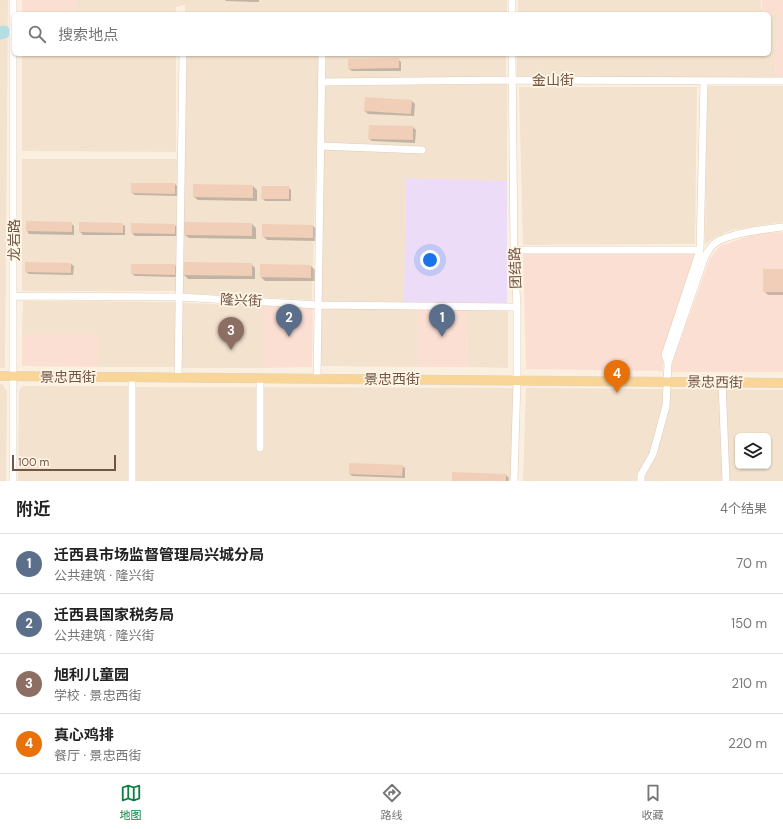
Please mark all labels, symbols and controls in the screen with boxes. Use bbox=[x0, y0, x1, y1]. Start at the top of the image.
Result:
search box bbox=[12, 12, 771, 56]
icon: search bbox=[26, 23, 48, 45]
text: 搜索地点 bbox=[58, 25, 118, 45]
street label: 金山街 bbox=[532, 71, 574, 89]
street label: 龙岩路 bbox=[5, 219, 23, 261]
street label: 团结路 bbox=[505, 247, 525, 289]
your location bbox=[420, 250, 440, 270]
street label: 隆兴街 bbox=[220, 290, 262, 310]
pin: 2 bbox=[276, 304, 302, 337]
pin: 1 bbox=[429, 304, 455, 337]
pin: 3 bbox=[218, 317, 244, 350]
pin: 4 bbox=[604, 360, 630, 393]
street label: 景忠西街 bbox=[40, 368, 96, 386]
street label: 景忠西街 bbox=[364, 370, 420, 388]
street label: 景忠西街 bbox=[687, 373, 743, 391]
map controls bbox=[735, 433, 771, 469]
button: layers bbox=[735, 433, 771, 469]
scale bar bbox=[12, 453, 116, 472]
text: 100 m bbox=[18, 455, 49, 469]
text: 附近 bbox=[16, 498, 50, 520]
text: 4个结果 bbox=[720, 500, 767, 517]
text: 迁西县市场监督管理局兴城分局 bbox=[54, 545, 264, 565]
text: 1 bbox=[27, 555, 31, 572]
text: 70 m bbox=[736, 555, 767, 572]
text: 公共建筑 · 隆兴街 bbox=[54, 567, 155, 584]
text: 迁西县国家税务局 bbox=[54, 605, 174, 625]
text: 2 bbox=[25, 615, 33, 632]
text: 150 m bbox=[731, 615, 767, 632]
text: 公共建筑 · 隆兴街 bbox=[54, 627, 155, 644]
text: 旭利儿童园 bbox=[54, 665, 129, 685]
text: 3 bbox=[25, 675, 33, 692]
text: 210 m bbox=[732, 675, 767, 692]
text: 学校 · 景忠西街 bbox=[54, 687, 142, 704]
text: 真心鸡排 bbox=[54, 725, 114, 745]
text: 4 bbox=[25, 735, 33, 752]
text: 220 m bbox=[728, 735, 767, 752]
text: 餐厅 · 景忠西街 bbox=[54, 747, 142, 764]
tab: 地图 bbox=[120, 782, 142, 822]
tab: 路线 bbox=[381, 782, 403, 822]
tab: 收藏 bbox=[642, 782, 664, 822]

